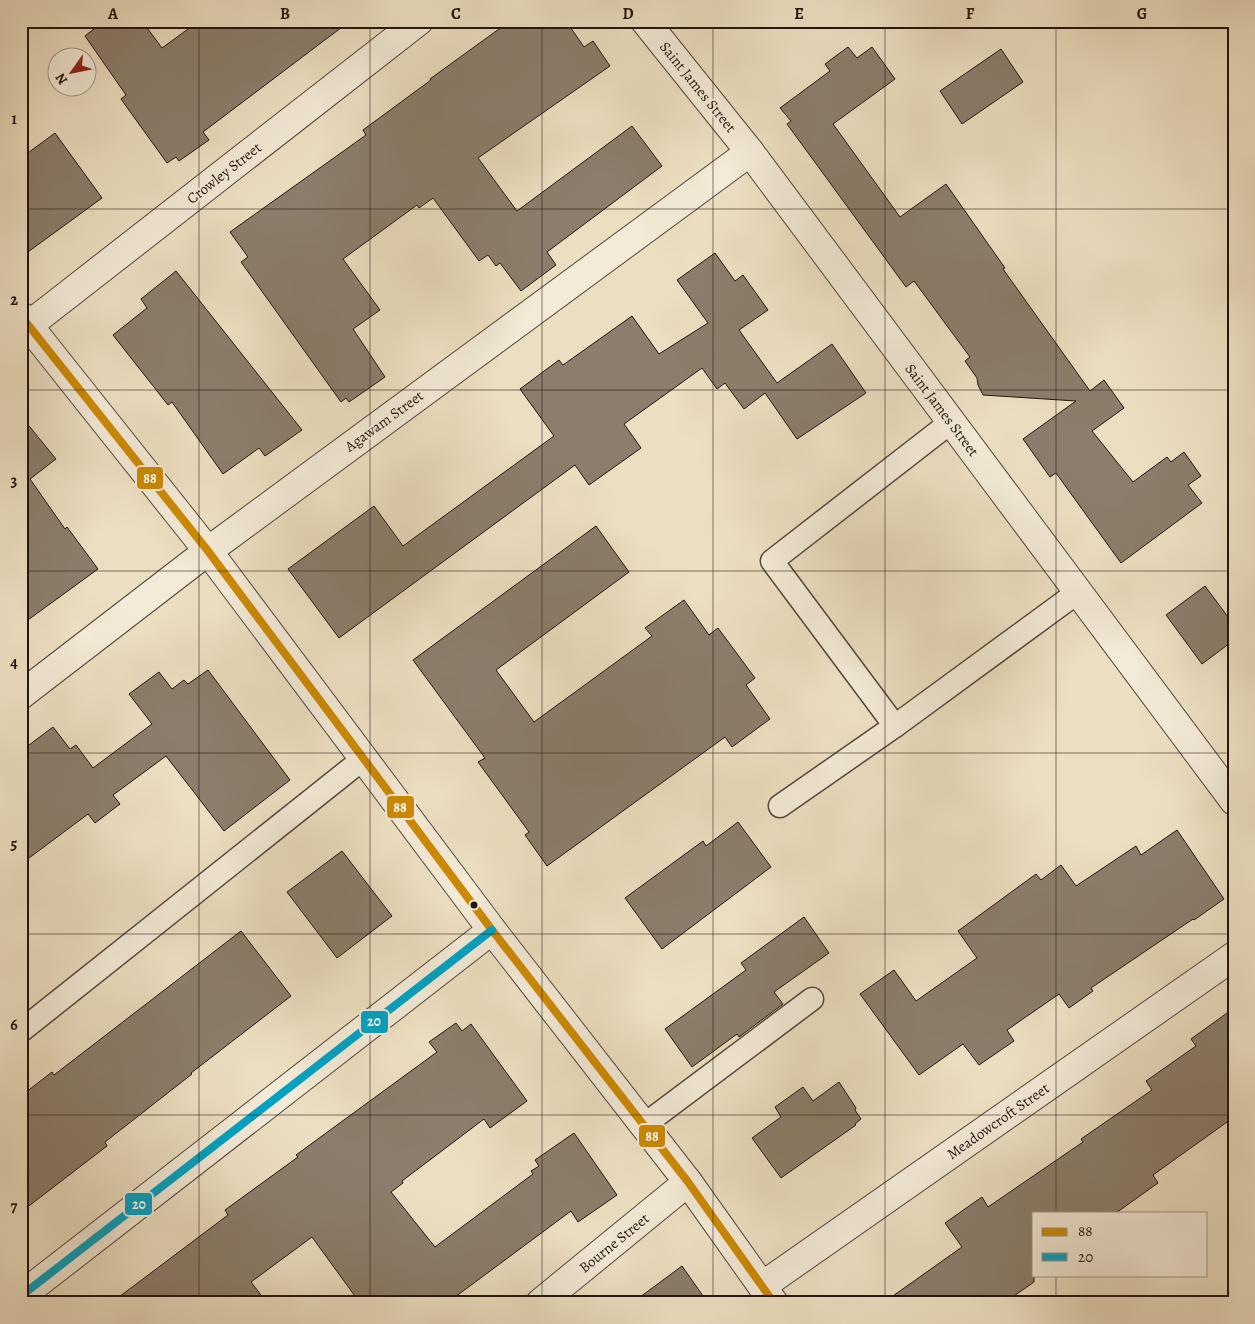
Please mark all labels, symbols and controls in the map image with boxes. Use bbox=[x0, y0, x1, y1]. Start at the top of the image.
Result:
text: A bbox=[107, 3, 119, 25]
text: B bbox=[280, 3, 290, 25]
text: C bbox=[451, 3, 461, 25]
text: D bbox=[622, 3, 634, 25]
text: E bbox=[794, 3, 804, 25]
text: F bbox=[966, 3, 975, 25]
text: G bbox=[1137, 3, 1147, 25]
street label: Saint James Street bbox=[655, 37, 741, 137]
north arrow bbox=[48, 48, 98, 98]
text: N bbox=[51, 69, 72, 88]
text: 1 bbox=[11, 108, 17, 130]
street label: Crowley Street bbox=[183, 138, 265, 208]
text: 2 bbox=[10, 289, 18, 311]
street label: Saint James Street bbox=[900, 359, 984, 461]
street label: Agawam Street bbox=[340, 386, 427, 457]
line badge: 88 bbox=[136, 466, 164, 490]
text: 88 bbox=[143, 469, 157, 488]
text: 3 bbox=[11, 470, 18, 492]
text: 4 bbox=[10, 652, 18, 674]
line badge: 88 bbox=[386, 795, 415, 819]
text: 88 bbox=[393, 798, 407, 817]
text: 5 bbox=[11, 833, 18, 855]
unlabelled marker bbox=[469, 900, 479, 910]
line badge: 20 bbox=[360, 1010, 389, 1034]
text: 20 bbox=[367, 1012, 381, 1031]
text: 6 bbox=[10, 1014, 18, 1036]
street label: Meadowcroft Street bbox=[943, 1078, 1053, 1164]
line badge: 88 bbox=[638, 1124, 666, 1148]
text: 88 bbox=[645, 1127, 659, 1146]
line badge: 20 bbox=[124, 1192, 153, 1216]
text: 20 bbox=[132, 1195, 146, 1214]
text: 7 bbox=[11, 1196, 18, 1218]
street label: Bourne Street bbox=[575, 1208, 653, 1277]
legend bbox=[1032, 1212, 1208, 1276]
text: 88 bbox=[1078, 1221, 1093, 1241]
text: 20 bbox=[1078, 1247, 1093, 1267]

